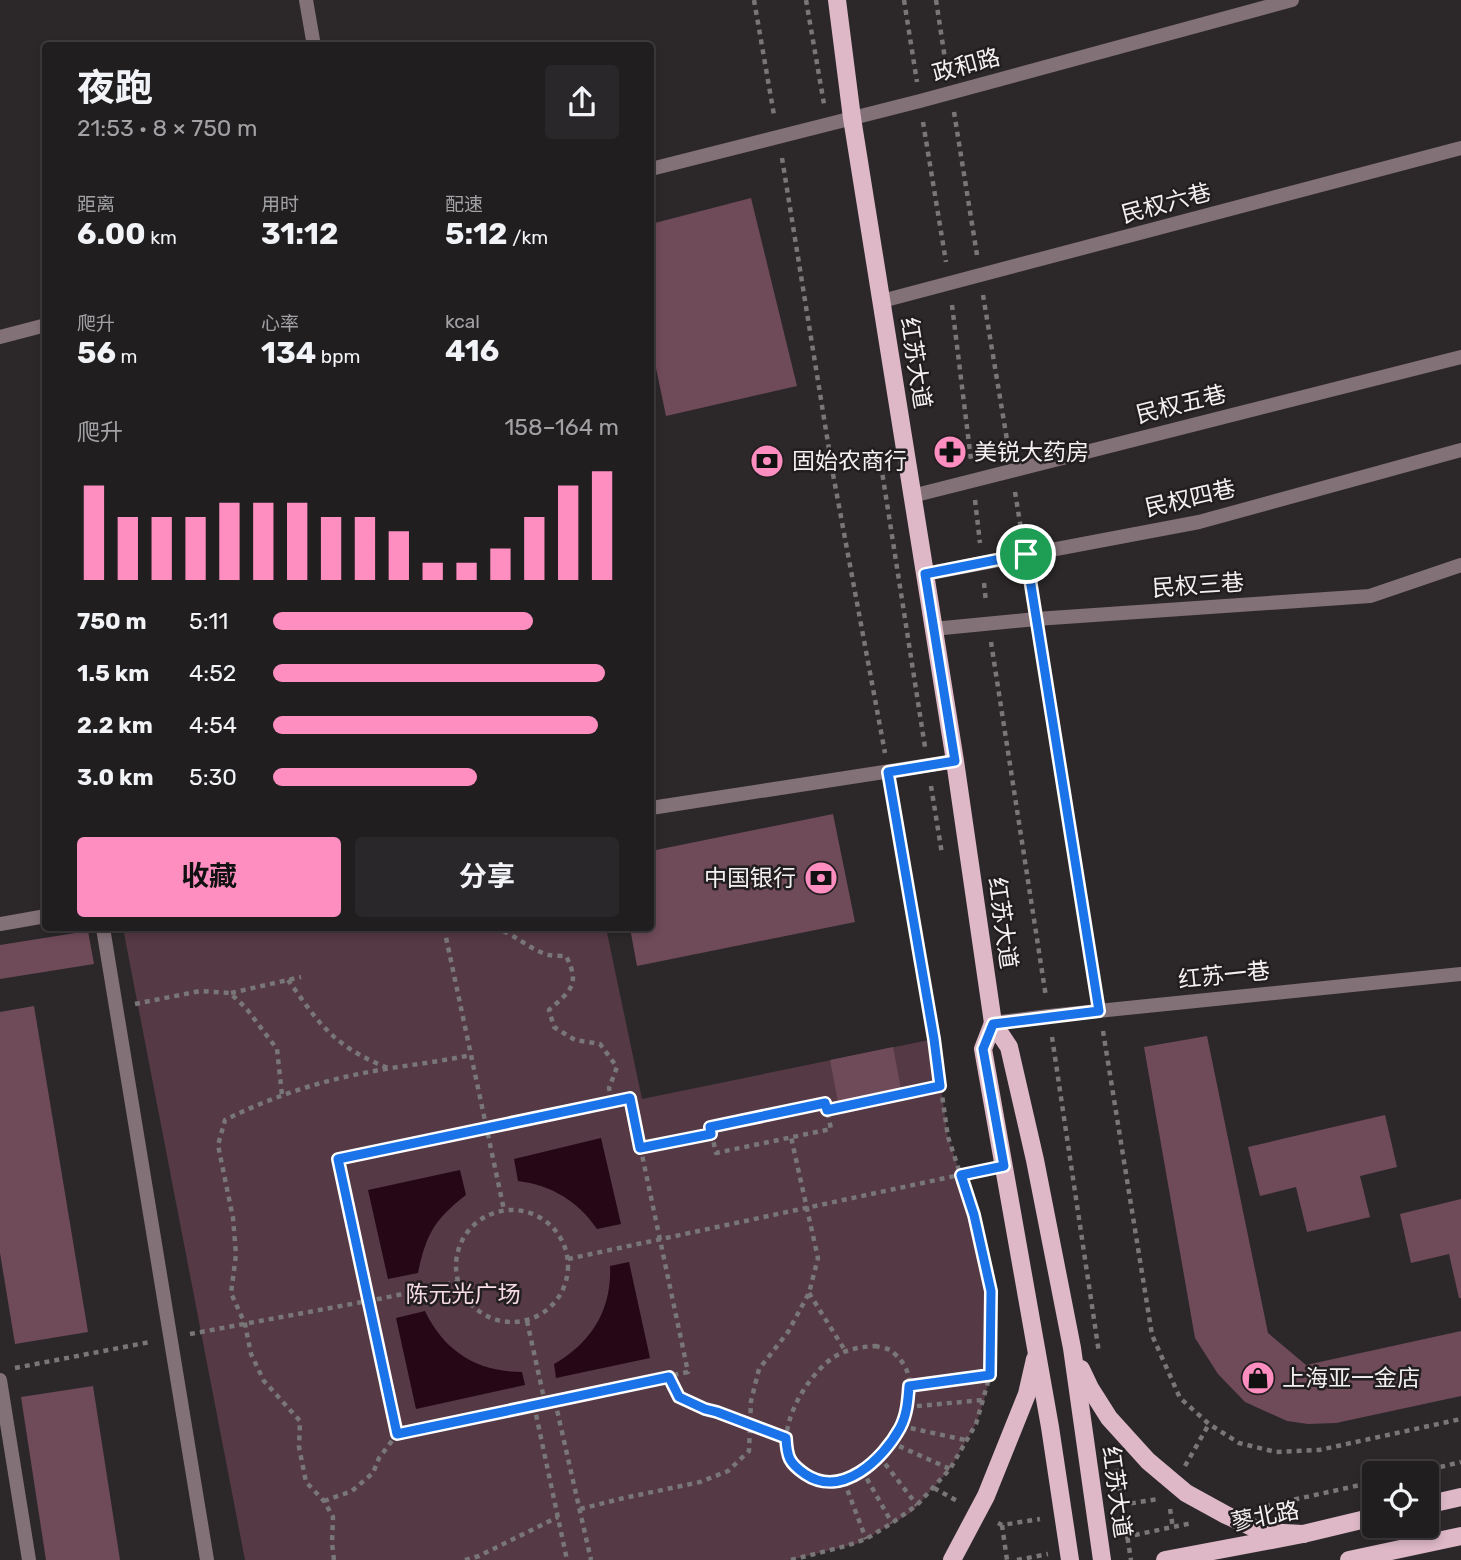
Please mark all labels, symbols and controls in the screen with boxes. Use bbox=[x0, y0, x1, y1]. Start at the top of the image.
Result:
street label: 政和路 bbox=[929, 43, 1003, 87]
text: 夜跑 bbox=[77, 65, 153, 111]
button: share bbox=[545, 65, 619, 139]
text: 21:53 · 8 × 750 m bbox=[77, 114, 257, 142]
street label: 民权六巷 bbox=[1118, 178, 1214, 228]
text: 距离 bbox=[77, 193, 115, 216]
text: 用时 bbox=[261, 193, 299, 216]
text: 配速 bbox=[445, 193, 483, 216]
text: 6.00 bbox=[77, 216, 146, 252]
text: 31:12 bbox=[261, 216, 338, 252]
text: 5:12 bbox=[445, 216, 508, 252]
text: km bbox=[146, 226, 177, 249]
text: /km bbox=[508, 226, 548, 249]
text: kcal bbox=[445, 310, 480, 333]
text: 爬升 bbox=[77, 312, 115, 335]
text: 心率 bbox=[261, 312, 299, 335]
street label: 红苏大道 bbox=[895, 315, 937, 411]
text: 416 bbox=[445, 333, 499, 369]
text: 56 bbox=[77, 335, 116, 371]
text: 134 bbox=[261, 335, 316, 371]
text: m bbox=[116, 345, 137, 368]
text: bpm bbox=[316, 345, 360, 368]
street label: 民权五巷 bbox=[1133, 379, 1229, 429]
text: 158–164 m bbox=[504, 413, 619, 441]
text: 爬升 bbox=[77, 418, 123, 446]
pharmacy icon: 美锐大药房 bbox=[931, 433, 969, 471]
place label: 美锐大药房 bbox=[974, 438, 1089, 466]
bank icon: 固始农商行 bbox=[748, 442, 786, 480]
place label: 固始农商行 bbox=[792, 447, 907, 475]
street label: 民权四巷 bbox=[1142, 474, 1238, 522]
pin bbox=[996, 524, 1056, 584]
icon: arrive bbox=[1007, 535, 1045, 573]
street label: 民权三巷 bbox=[1151, 568, 1245, 602]
text: 750 m bbox=[77, 607, 147, 635]
text: 5:11 bbox=[189, 607, 228, 635]
text: 1.5 km bbox=[77, 659, 149, 687]
text: 4:52 bbox=[189, 659, 236, 687]
text: 2.2 km bbox=[77, 711, 153, 739]
text: 4:54 bbox=[189, 711, 237, 739]
text: 3.0 km bbox=[77, 763, 154, 791]
text: 5:30 bbox=[189, 763, 237, 791]
button: 收藏 bbox=[77, 837, 341, 917]
button: 分享 bbox=[355, 837, 619, 917]
bank icon: 中国银行 bbox=[802, 859, 840, 897]
place label: 中国银行 bbox=[704, 864, 796, 892]
street label: 红苏大道 bbox=[983, 875, 1023, 971]
street label: 红苏一巷 bbox=[1177, 956, 1271, 994]
park label: 陈元光广场 bbox=[406, 1280, 521, 1308]
shop icon: 上海亚一金店 bbox=[1239, 1359, 1277, 1397]
place label: 上海亚一金店 bbox=[1282, 1364, 1420, 1392]
street label: 红苏大道 bbox=[1097, 1444, 1137, 1540]
map controls bbox=[1362, 1461, 1439, 1538]
button: locate bbox=[1362, 1461, 1439, 1538]
street label: 蓼北路 bbox=[1228, 1496, 1302, 1536]

